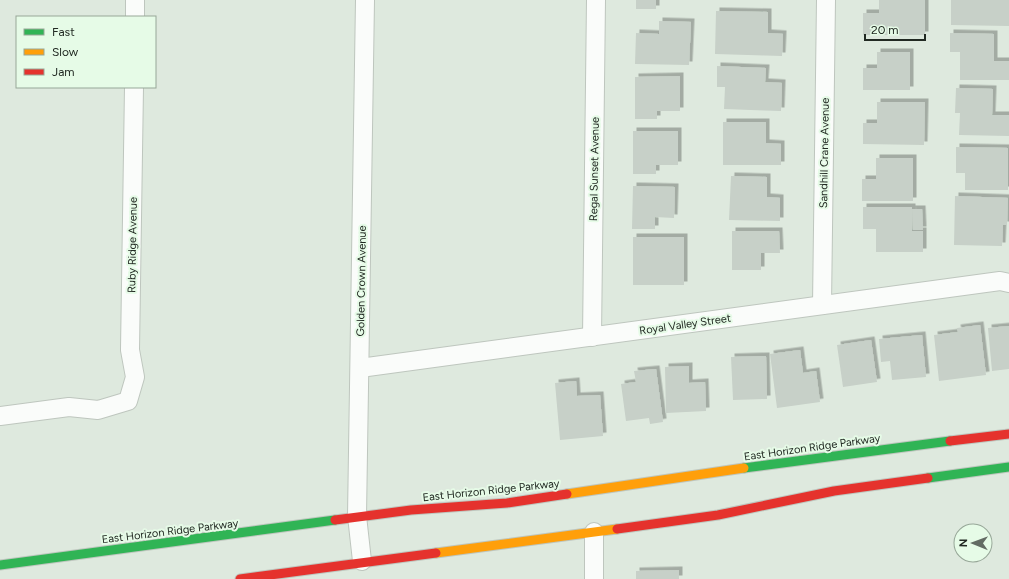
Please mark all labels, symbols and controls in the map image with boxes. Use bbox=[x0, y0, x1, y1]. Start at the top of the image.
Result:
legend bbox=[16, 16, 156, 88]
scale bar bbox=[865, 16, 925, 42]
text: 20 m bbox=[871, 23, 899, 37]
text: Fast bbox=[52, 25, 75, 39]
text: Slow bbox=[52, 45, 79, 59]
text: Jam bbox=[52, 65, 75, 79]
street label: Sandhill Crane Avenue bbox=[817, 98, 832, 208]
street label: Regal Sunset Avenue bbox=[587, 117, 602, 221]
street label: Ruby Ridge Avenue bbox=[125, 197, 140, 293]
street label: Golden Crown Avenue bbox=[354, 225, 369, 337]
street label: Royal Valley Street bbox=[638, 312, 732, 337]
street label: East Horizon Ridge Parkway bbox=[743, 431, 881, 463]
street label: East Horizon Ridge Parkway bbox=[422, 477, 560, 504]
street label: East Horizon Ridge Parkway bbox=[101, 517, 239, 546]
north arrow bbox=[953, 523, 993, 563]
text: N bbox=[957, 538, 970, 547]

